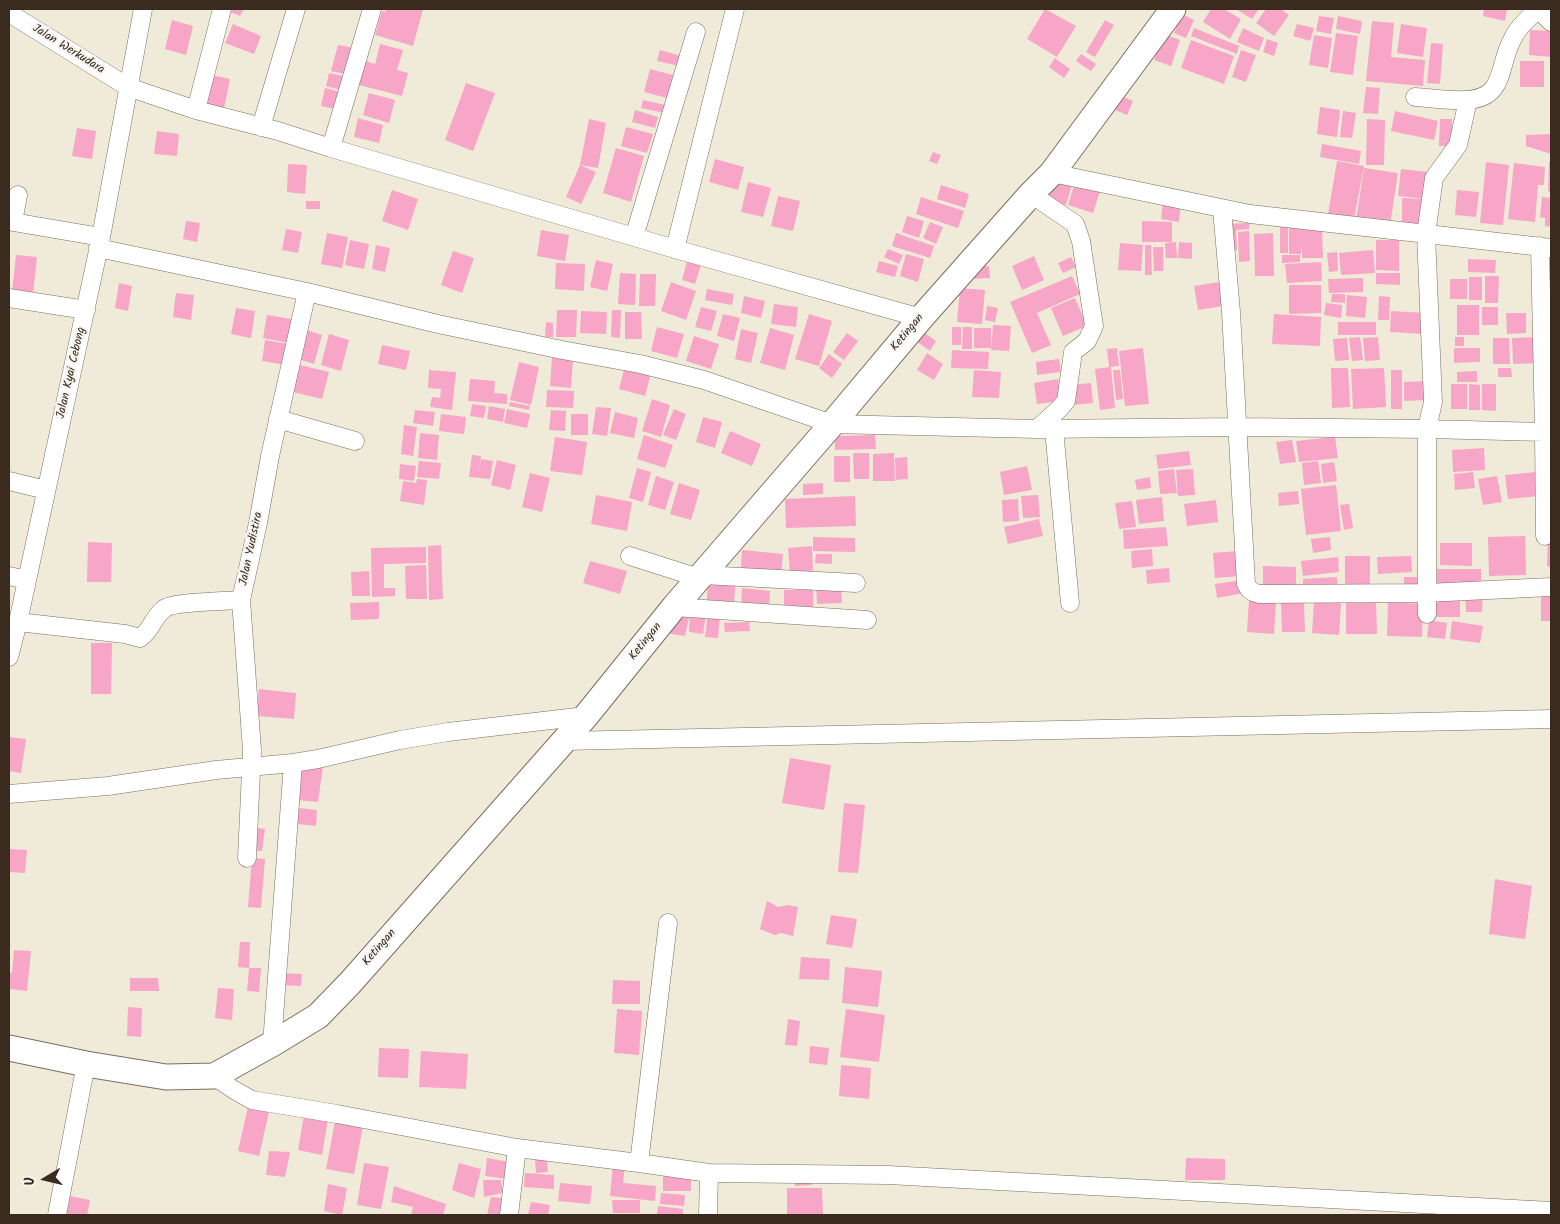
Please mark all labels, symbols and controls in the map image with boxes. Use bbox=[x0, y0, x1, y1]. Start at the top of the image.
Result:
street label: Jalan Werkudara bbox=[29, 22, 107, 78]
street label: Ketingan bbox=[888, 311, 928, 355]
street label: Jalan Kyai Cebong bbox=[54, 326, 90, 420]
street label: Jalan Yudistira bbox=[237, 511, 267, 587]
street label: Ketingan bbox=[627, 620, 665, 664]
street label: Ketingan bbox=[360, 927, 400, 969]
north arrow bbox=[20, 1154, 70, 1204]
text: U bbox=[19, 1176, 42, 1187]

